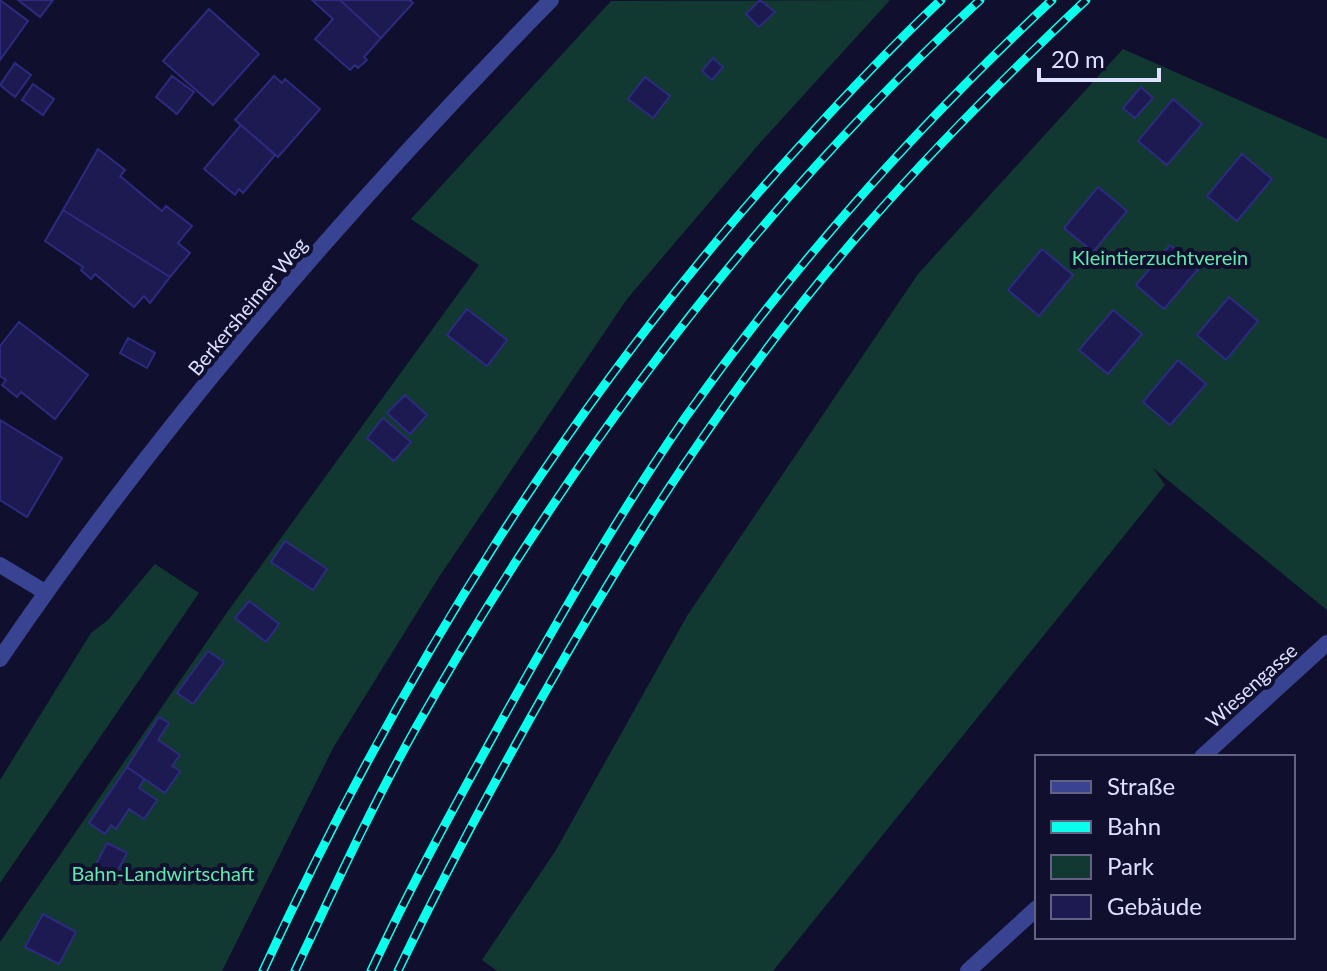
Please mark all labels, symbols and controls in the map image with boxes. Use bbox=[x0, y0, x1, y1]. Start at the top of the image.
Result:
scale bar bbox=[1039, 32, 1159, 82]
text: 20 m bbox=[1051, 44, 1105, 73]
street label: Berkersheimer Weg bbox=[182, 232, 312, 380]
park label: Kleintierzuchtverein bbox=[1072, 245, 1248, 269]
street label: Wiesengasse bbox=[1200, 638, 1302, 732]
legend bbox=[1035, 755, 1295, 939]
text: Straße bbox=[1107, 771, 1175, 800]
text: Bahn bbox=[1107, 811, 1161, 840]
text: Park bbox=[1107, 851, 1155, 880]
park label: Bahn-Landwirtschaft bbox=[72, 861, 255, 885]
text: Gebäude bbox=[1107, 891, 1202, 920]

